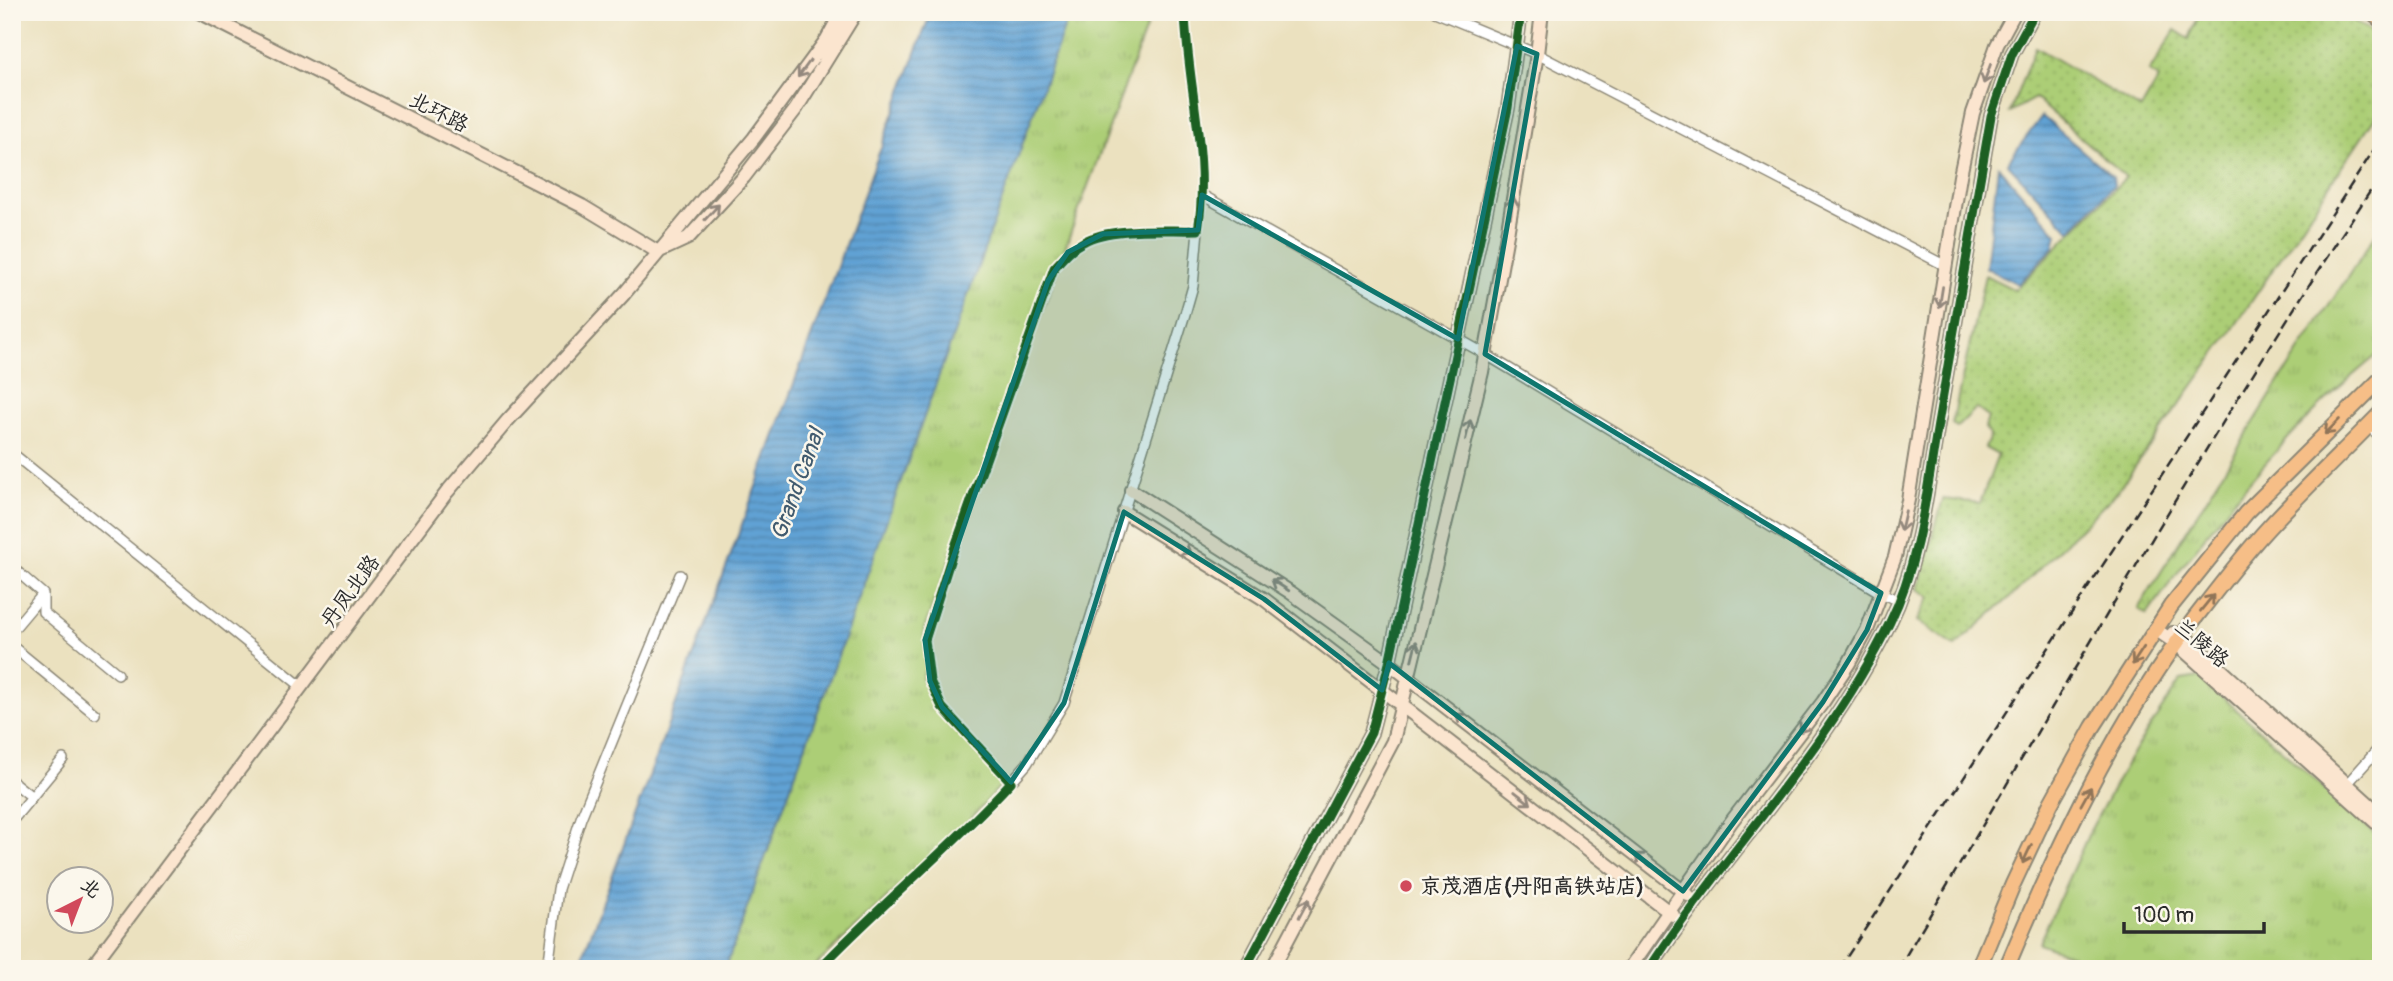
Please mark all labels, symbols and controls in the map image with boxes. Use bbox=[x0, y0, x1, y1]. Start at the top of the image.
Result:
one-way arrow bbox=[797, 59, 812, 78]
one-way arrow bbox=[1979, 63, 1992, 85]
street label: 北环路 bbox=[405, 86, 473, 139]
one-way arrow bbox=[1506, 196, 1519, 219]
one-way arrow bbox=[704, 203, 720, 221]
one-way arrow bbox=[1934, 285, 1947, 307]
one-way arrow bbox=[2324, 418, 2341, 435]
one-way arrow bbox=[1462, 419, 1475, 442]
water label: Grand Canal bbox=[764, 422, 832, 544]
one-way arrow bbox=[1896, 509, 1910, 532]
one-way arrow bbox=[1171, 542, 1191, 556]
street label: 丹凤北路 bbox=[315, 549, 386, 633]
one-way arrow bbox=[1271, 578, 1291, 592]
one-way arrow bbox=[2199, 595, 2215, 613]
street label: 兰陵路 bbox=[2169, 613, 2234, 674]
one-way arrow bbox=[1408, 640, 1422, 663]
one-way arrow bbox=[2130, 645, 2144, 665]
one-way arrow bbox=[1455, 713, 1473, 728]
one-way arrow bbox=[1799, 714, 1814, 733]
one-way arrow bbox=[2079, 786, 2093, 806]
one-way arrow bbox=[1513, 791, 1532, 806]
one-way arrow bbox=[2020, 843, 2033, 864]
one-way arrow bbox=[1634, 853, 1653, 868]
north arrow bbox=[46, 866, 116, 936]
text: 北 bbox=[76, 873, 106, 903]
place label: 京茂酒店(丹阳高铁站店) bbox=[1420, 873, 1644, 900]
marker: 京茂酒店(丹阳高铁站店) bbox=[1398, 878, 1414, 894]
scale bar bbox=[2124, 890, 2264, 934]
one-way arrow bbox=[1297, 899, 1311, 919]
text: 100 m bbox=[2134, 902, 2194, 929]

